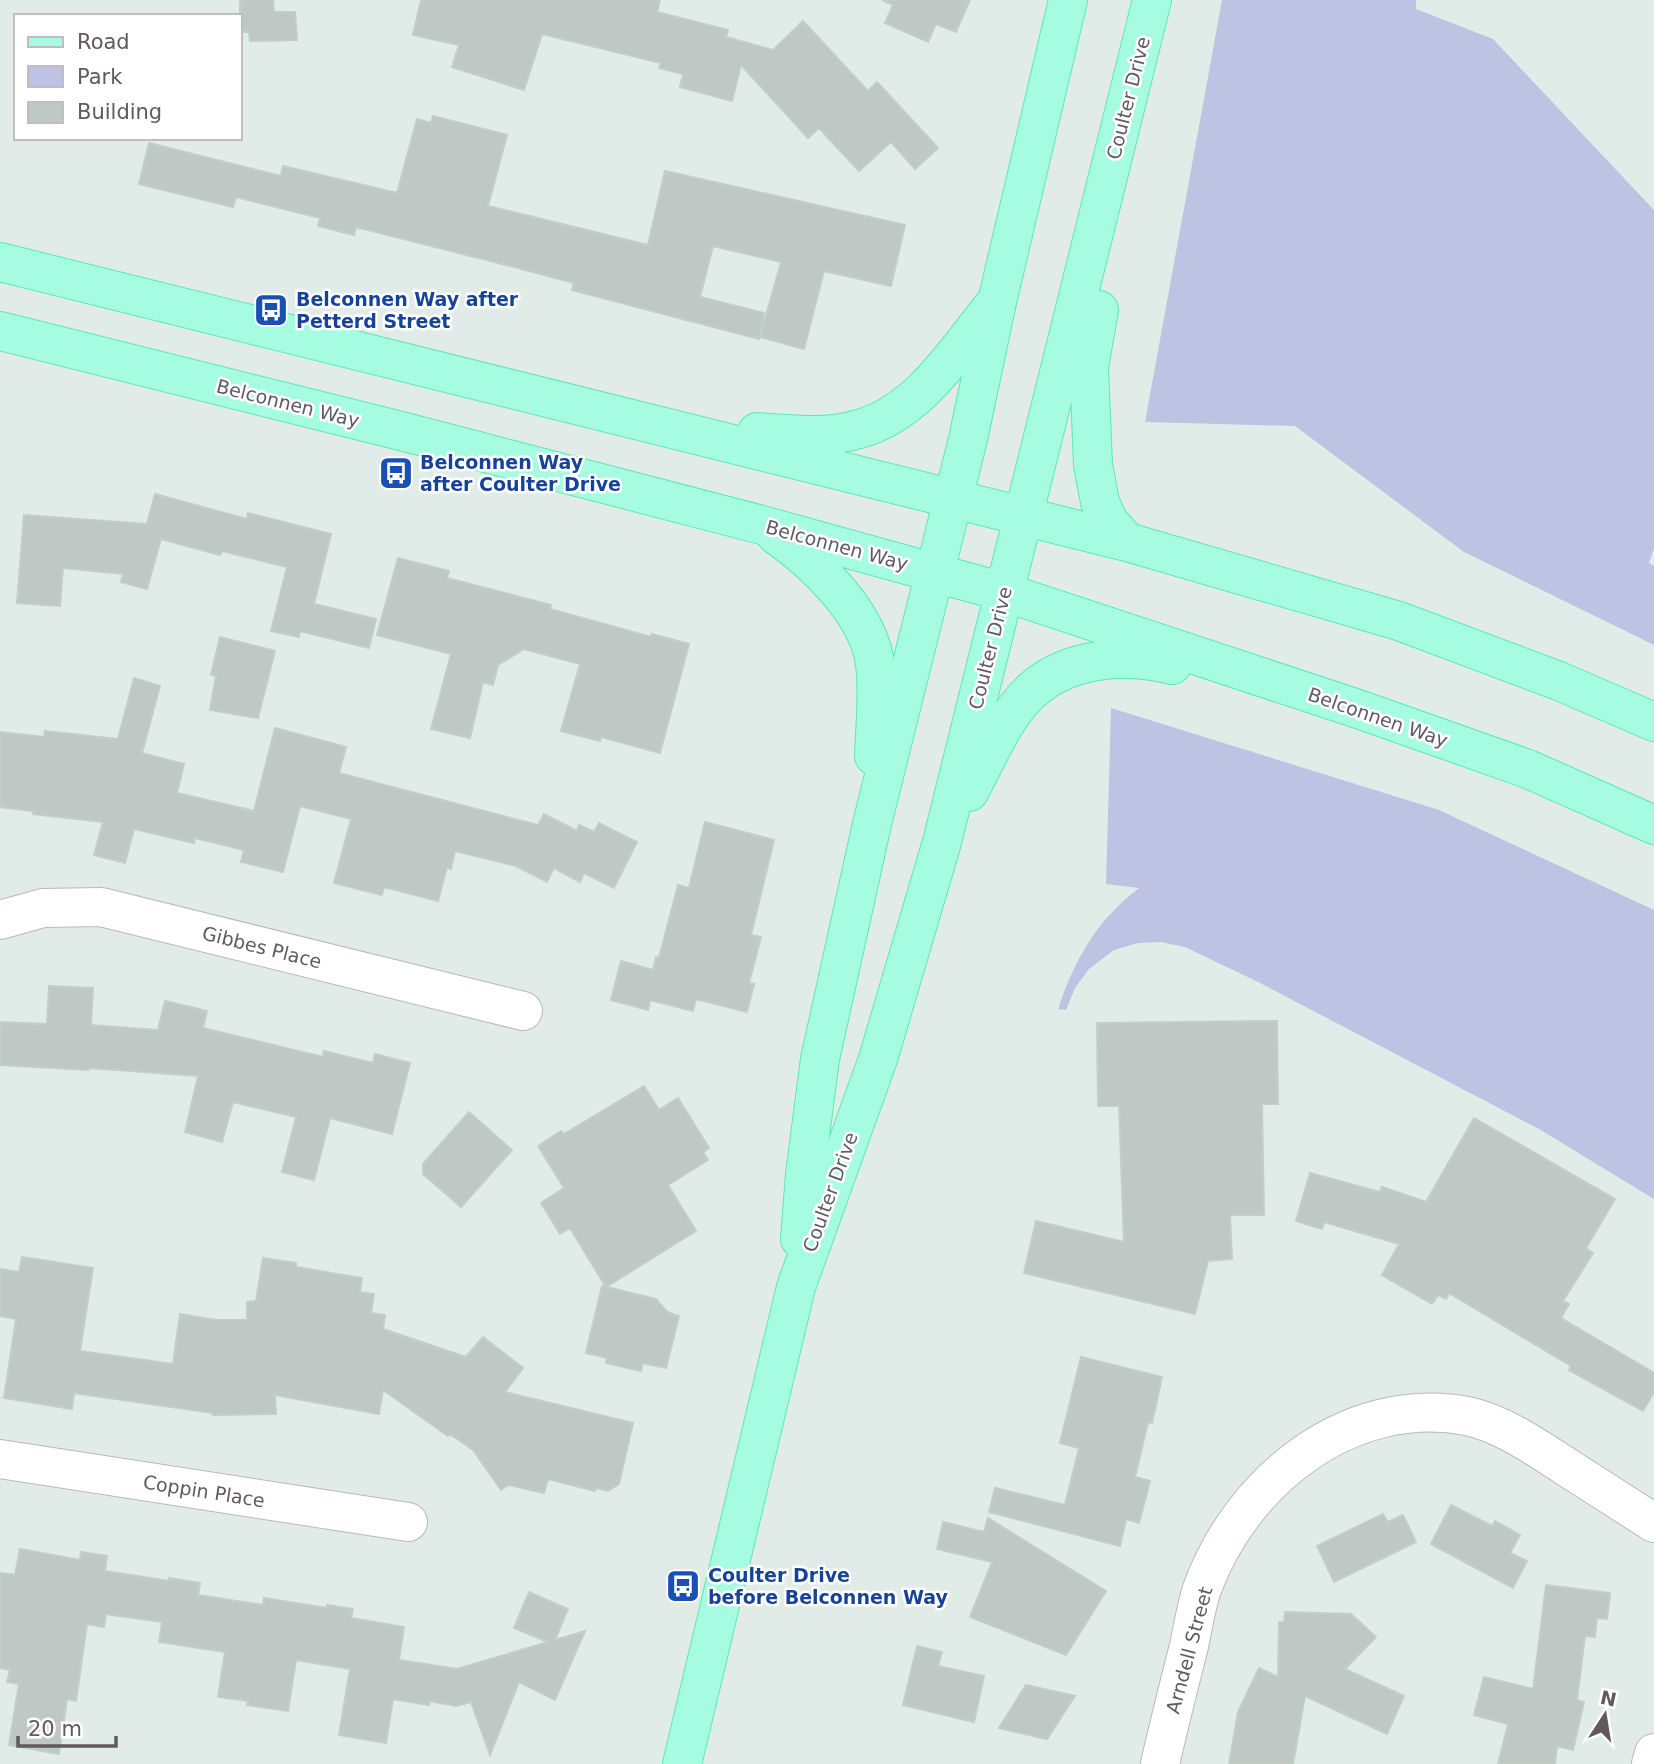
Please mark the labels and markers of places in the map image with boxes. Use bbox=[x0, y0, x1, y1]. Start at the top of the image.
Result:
place label: Belconnen Way after Petterd Street bbox=[296, 288, 519, 332]
bus stop icon: Belconnen Way after Petterd Street bbox=[252, 291, 290, 329]
place label: Belconnen Way after Coulter Drive bbox=[420, 451, 621, 495]
bus stop icon: Belconnen Way after Coulter Drive bbox=[377, 454, 415, 492]
place label: Coulter Drive before Belconnen Way bbox=[708, 1564, 948, 1608]
bus stop icon: Coulter Drive before Belconnen Way bbox=[664, 1567, 702, 1605]

